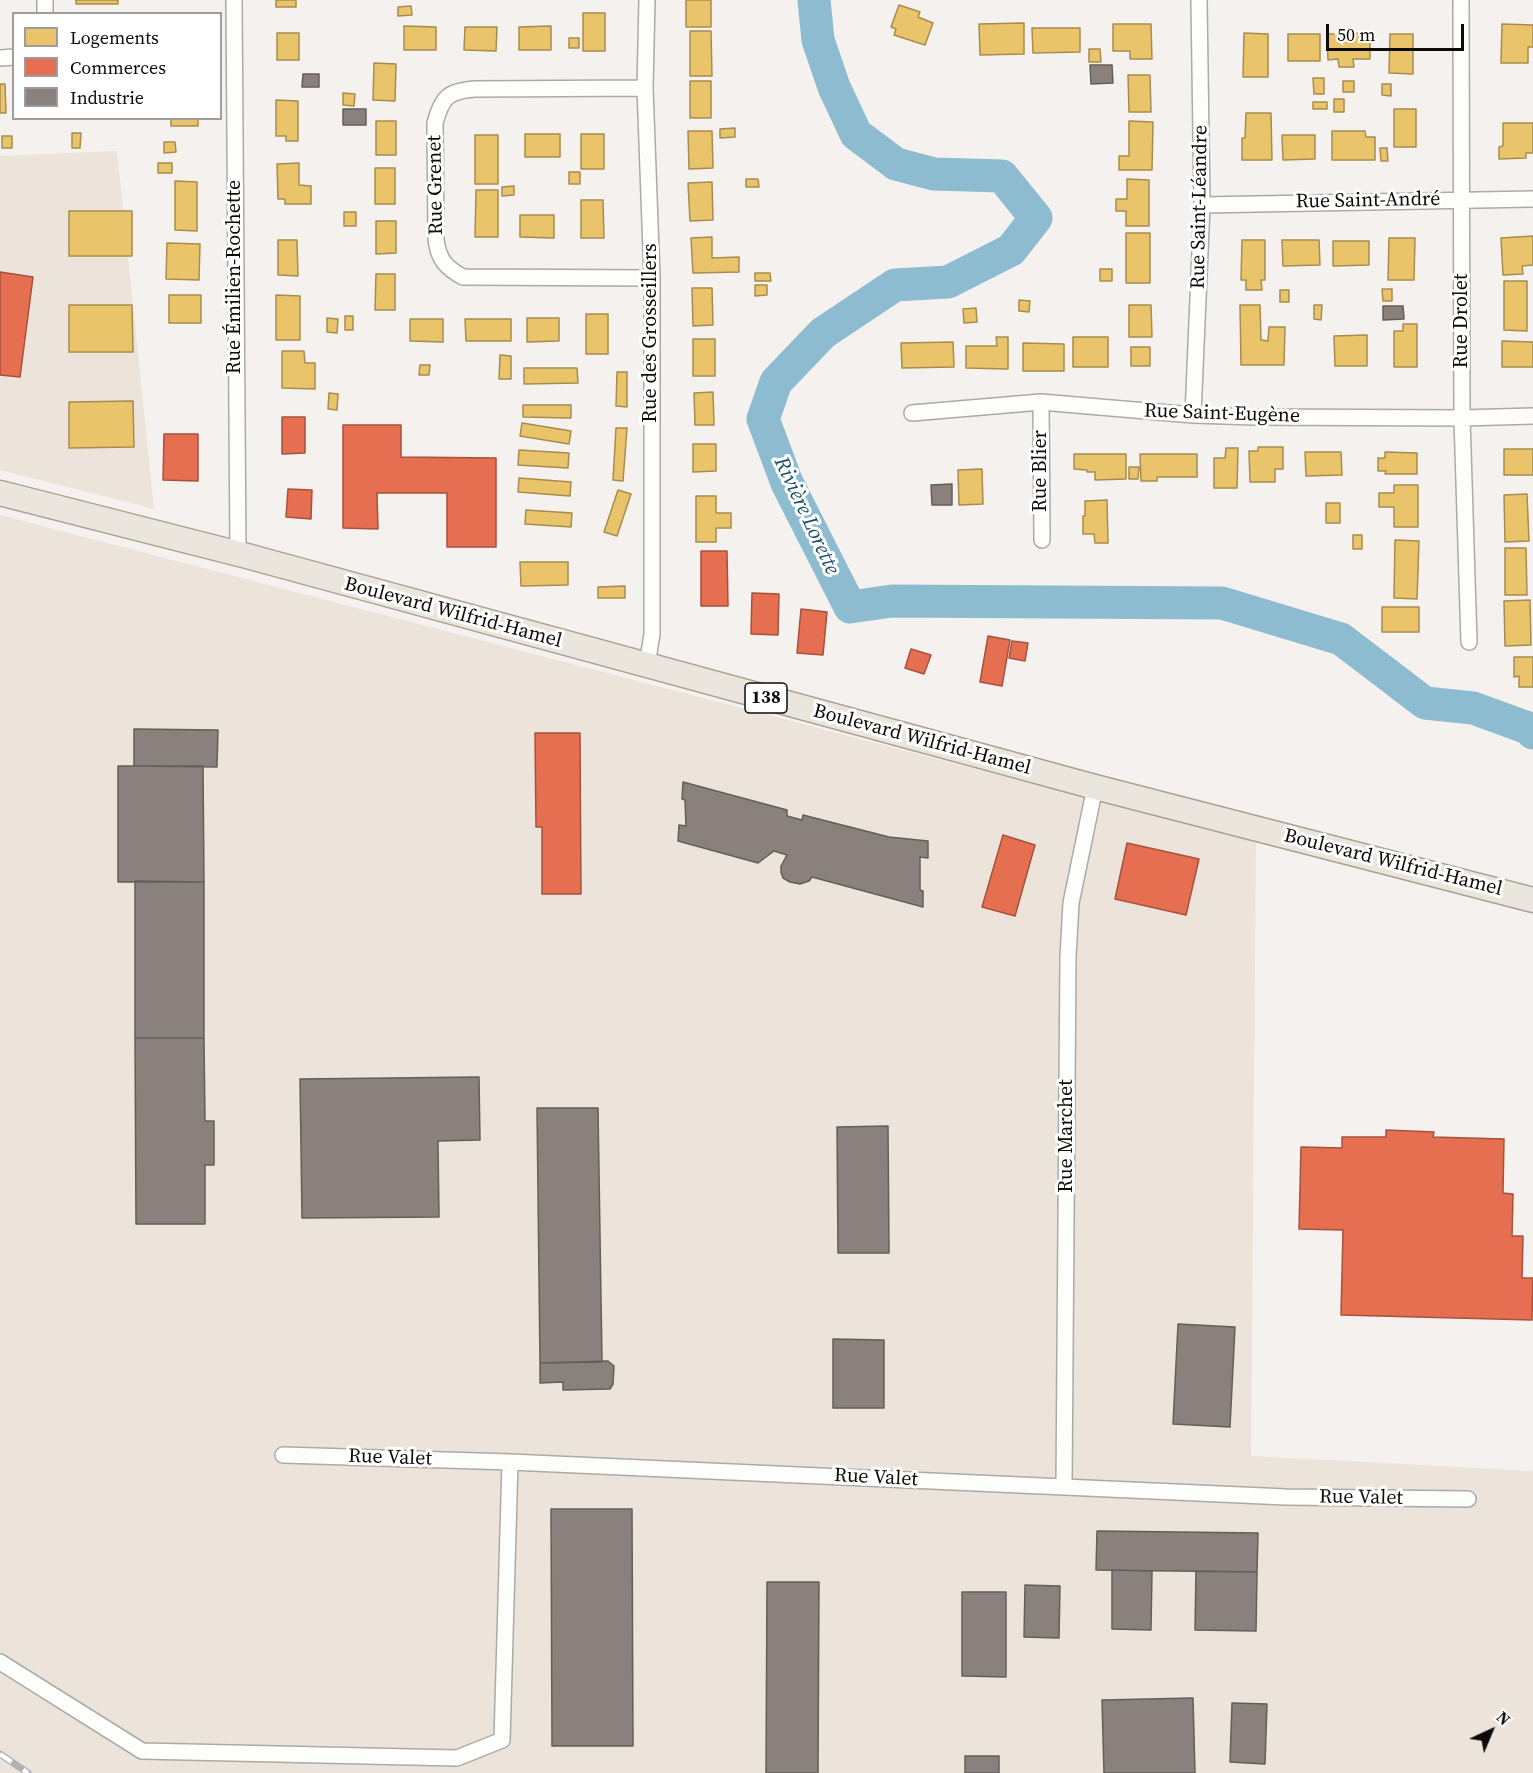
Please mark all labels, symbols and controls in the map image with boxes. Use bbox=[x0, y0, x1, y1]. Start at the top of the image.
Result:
legend bbox=[12, 12, 222, 120]
scale bar bbox=[1329, 12, 1467, 50]
text: 50 m bbox=[1337, 22, 1375, 47]
text: Logements bbox=[70, 25, 159, 50]
text: Commerces bbox=[70, 55, 166, 80]
text: Industrie bbox=[70, 85, 144, 110]
street label: Rue Saint-Léandre bbox=[1187, 125, 1213, 289]
street label: Rue Grenet bbox=[423, 135, 449, 235]
street label: Rue Émilien-Rochette bbox=[223, 180, 247, 374]
street label: Rue Saint-André bbox=[1295, 188, 1441, 214]
street label: Rue des Grosseillers bbox=[639, 243, 663, 423]
street label: Rue Drolet bbox=[1450, 273, 1474, 369]
street label: Rue Saint-Eugène bbox=[1143, 399, 1301, 429]
street label: Rue Blier bbox=[1029, 430, 1053, 512]
water label: Rivière Lorette bbox=[768, 453, 844, 579]
street label: Boulevard Wilfrid-Hamel bbox=[342, 572, 564, 654]
road number: 138 bbox=[745, 683, 787, 713]
street label: Boulevard Wilfrid-Hamel bbox=[811, 699, 1033, 781]
street label: Boulevard Wilfrid-Hamel bbox=[1281, 824, 1505, 902]
street label: Rue Marchet bbox=[1055, 1079, 1079, 1193]
street label: Rue Valet bbox=[348, 1445, 432, 1471]
street label: Rue Valet bbox=[834, 1464, 918, 1492]
street label: Rue Valet bbox=[1319, 1485, 1403, 1511]
north arrow bbox=[1461, 1701, 1521, 1761]
text: N bbox=[1492, 1706, 1515, 1730]

